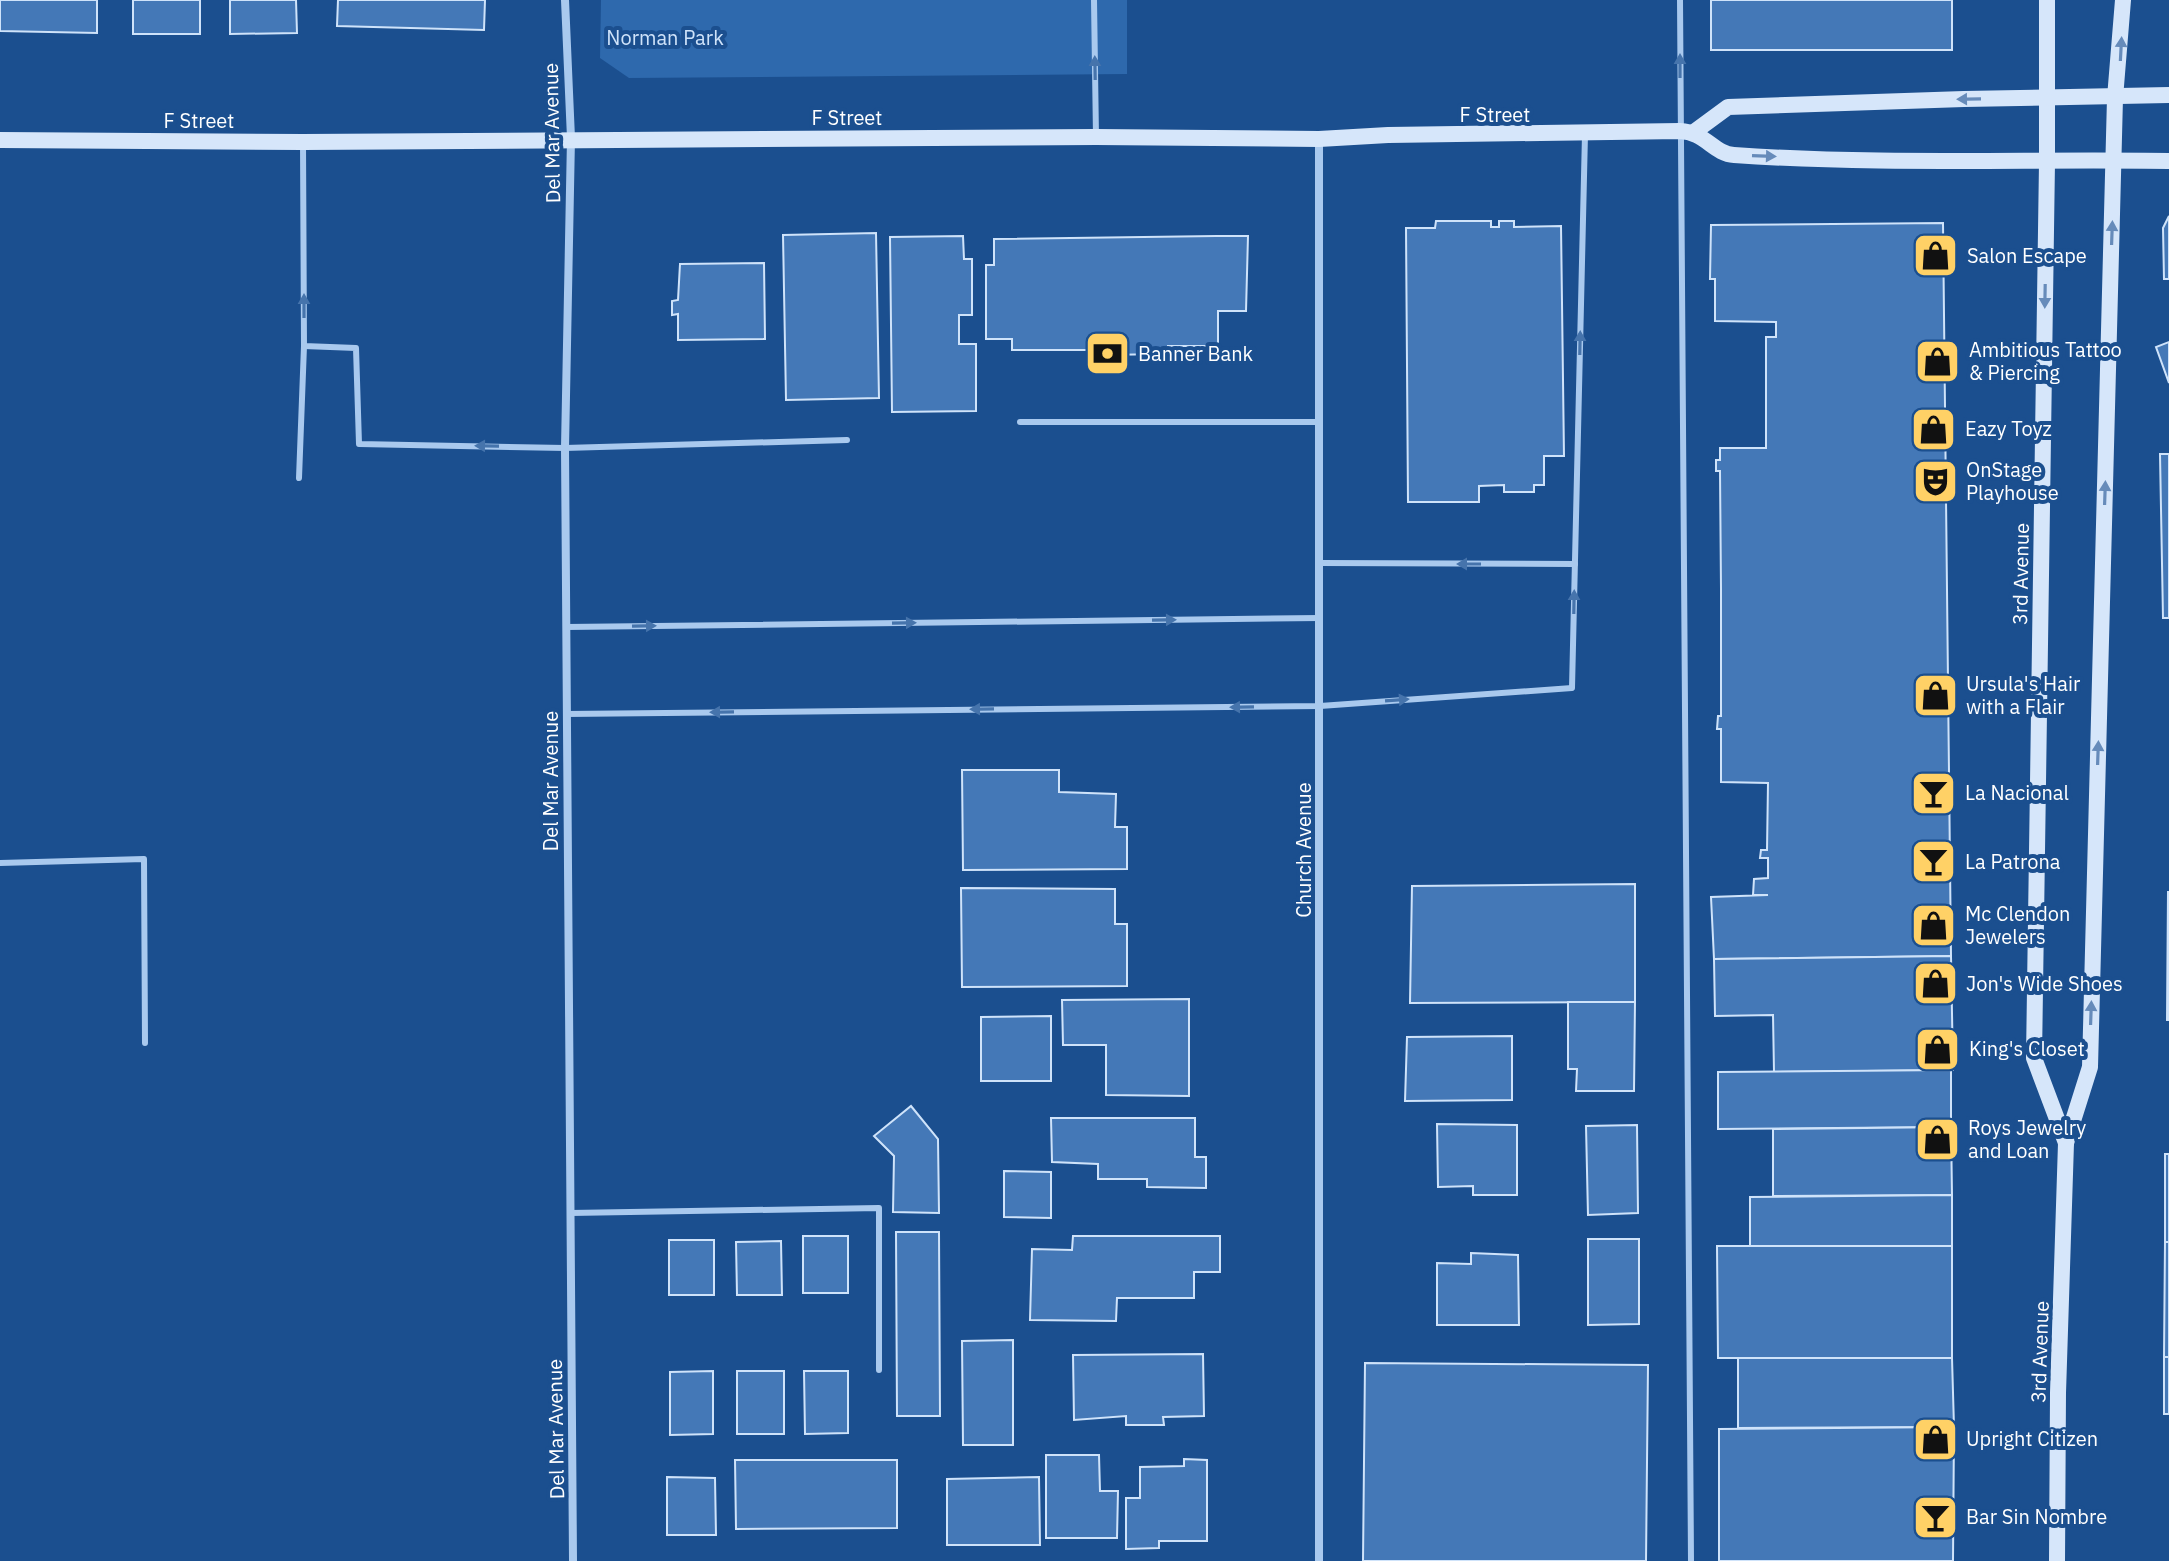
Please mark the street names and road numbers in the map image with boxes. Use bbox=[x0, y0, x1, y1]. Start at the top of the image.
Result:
street label: Del Mar Avenue bbox=[537, 63, 566, 203]
street label: F Street bbox=[1460, 101, 1530, 128]
street label: F Street bbox=[812, 104, 882, 131]
street label: F Street bbox=[164, 107, 234, 134]
street label: 3rd Avenue bbox=[2006, 523, 2035, 625]
street label: Del Mar Avenue bbox=[537, 711, 564, 851]
street label: Church Avenue bbox=[1290, 782, 1317, 918]
street label: 3rd Avenue bbox=[2024, 1300, 2055, 1404]
street label: Del Mar Avenue bbox=[541, 1359, 570, 1499]

